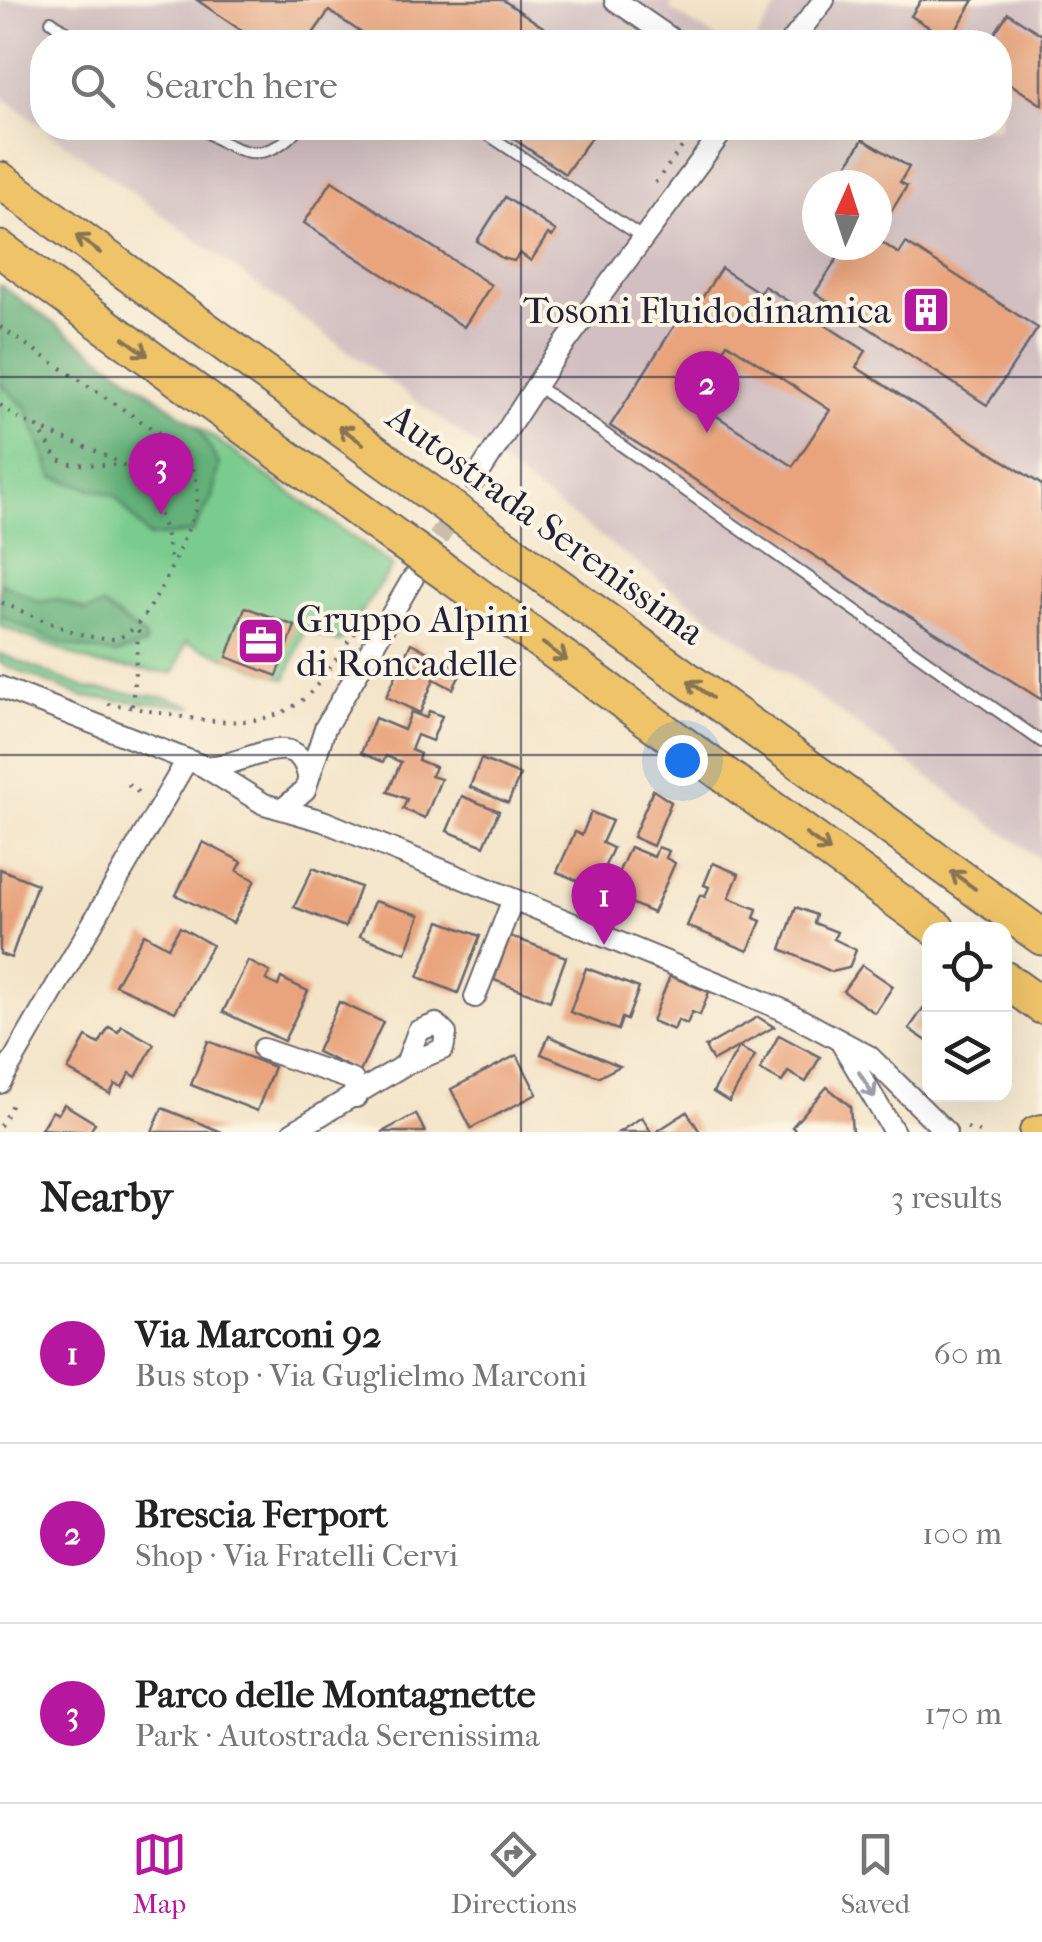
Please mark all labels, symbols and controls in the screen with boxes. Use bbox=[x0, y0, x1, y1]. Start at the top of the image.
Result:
search box bbox=[30, 30, 1012, 140]
icon: search bbox=[65, 58, 120, 113]
text: Search here bbox=[145, 63, 338, 108]
north arrow bbox=[802, 170, 892, 260]
one-way arrow bbox=[75, 234, 102, 255]
building icon: Tosoni Fluidodinamica bbox=[900, 284, 952, 336]
place label: Tosoni Fluidodinamica bbox=[523, 288, 891, 333]
one-way arrow bbox=[121, 337, 149, 358]
pin: 2 bbox=[674, 350, 740, 433]
street label: Autostrada Serenissima bbox=[377, 393, 713, 655]
one-way arrow bbox=[338, 425, 365, 446]
pin: 3 bbox=[128, 432, 194, 515]
place label: Gruppo Alpini di Roncadelle bbox=[296, 597, 529, 686]
office icon: Gruppo Alpini di Roncadelle bbox=[235, 615, 287, 667]
one-way arrow bbox=[541, 641, 568, 662]
one-way arrow bbox=[687, 679, 714, 700]
your location bbox=[657, 735, 708, 786]
one-way arrow bbox=[804, 832, 831, 853]
pin: 1 bbox=[572, 862, 636, 945]
one-way arrow bbox=[950, 869, 977, 890]
map controls bbox=[922, 922, 1012, 1102]
button: locate bbox=[922, 922, 1012, 1012]
button: layers bbox=[922, 1012, 1012, 1102]
one-way arrow bbox=[857, 1070, 878, 1099]
text: Nearby bbox=[40, 1173, 172, 1222]
text: 3 results bbox=[891, 1179, 1002, 1216]
text: Via Marconi 92 bbox=[135, 1312, 382, 1357]
text: 1 bbox=[67, 1335, 78, 1372]
text: 60 m bbox=[934, 1335, 1002, 1372]
text: Bus stop · Via Guglielmo Marconi bbox=[135, 1357, 587, 1394]
text: Brescia Ferport bbox=[135, 1492, 388, 1537]
text: 2 bbox=[64, 1515, 81, 1552]
text: 100 m bbox=[922, 1515, 1002, 1552]
text: Shop · Via Fratelli Cervi bbox=[135, 1537, 458, 1574]
text: Parco delle Montagnette bbox=[135, 1672, 536, 1717]
text: 3 bbox=[66, 1695, 79, 1732]
text: 170 m bbox=[924, 1695, 1002, 1732]
text: Park · Autostrada Serenissima bbox=[135, 1717, 540, 1754]
tab: Map bbox=[132, 1827, 187, 1920]
tab: Directions bbox=[451, 1827, 577, 1920]
tab: Saved bbox=[841, 1827, 910, 1920]

